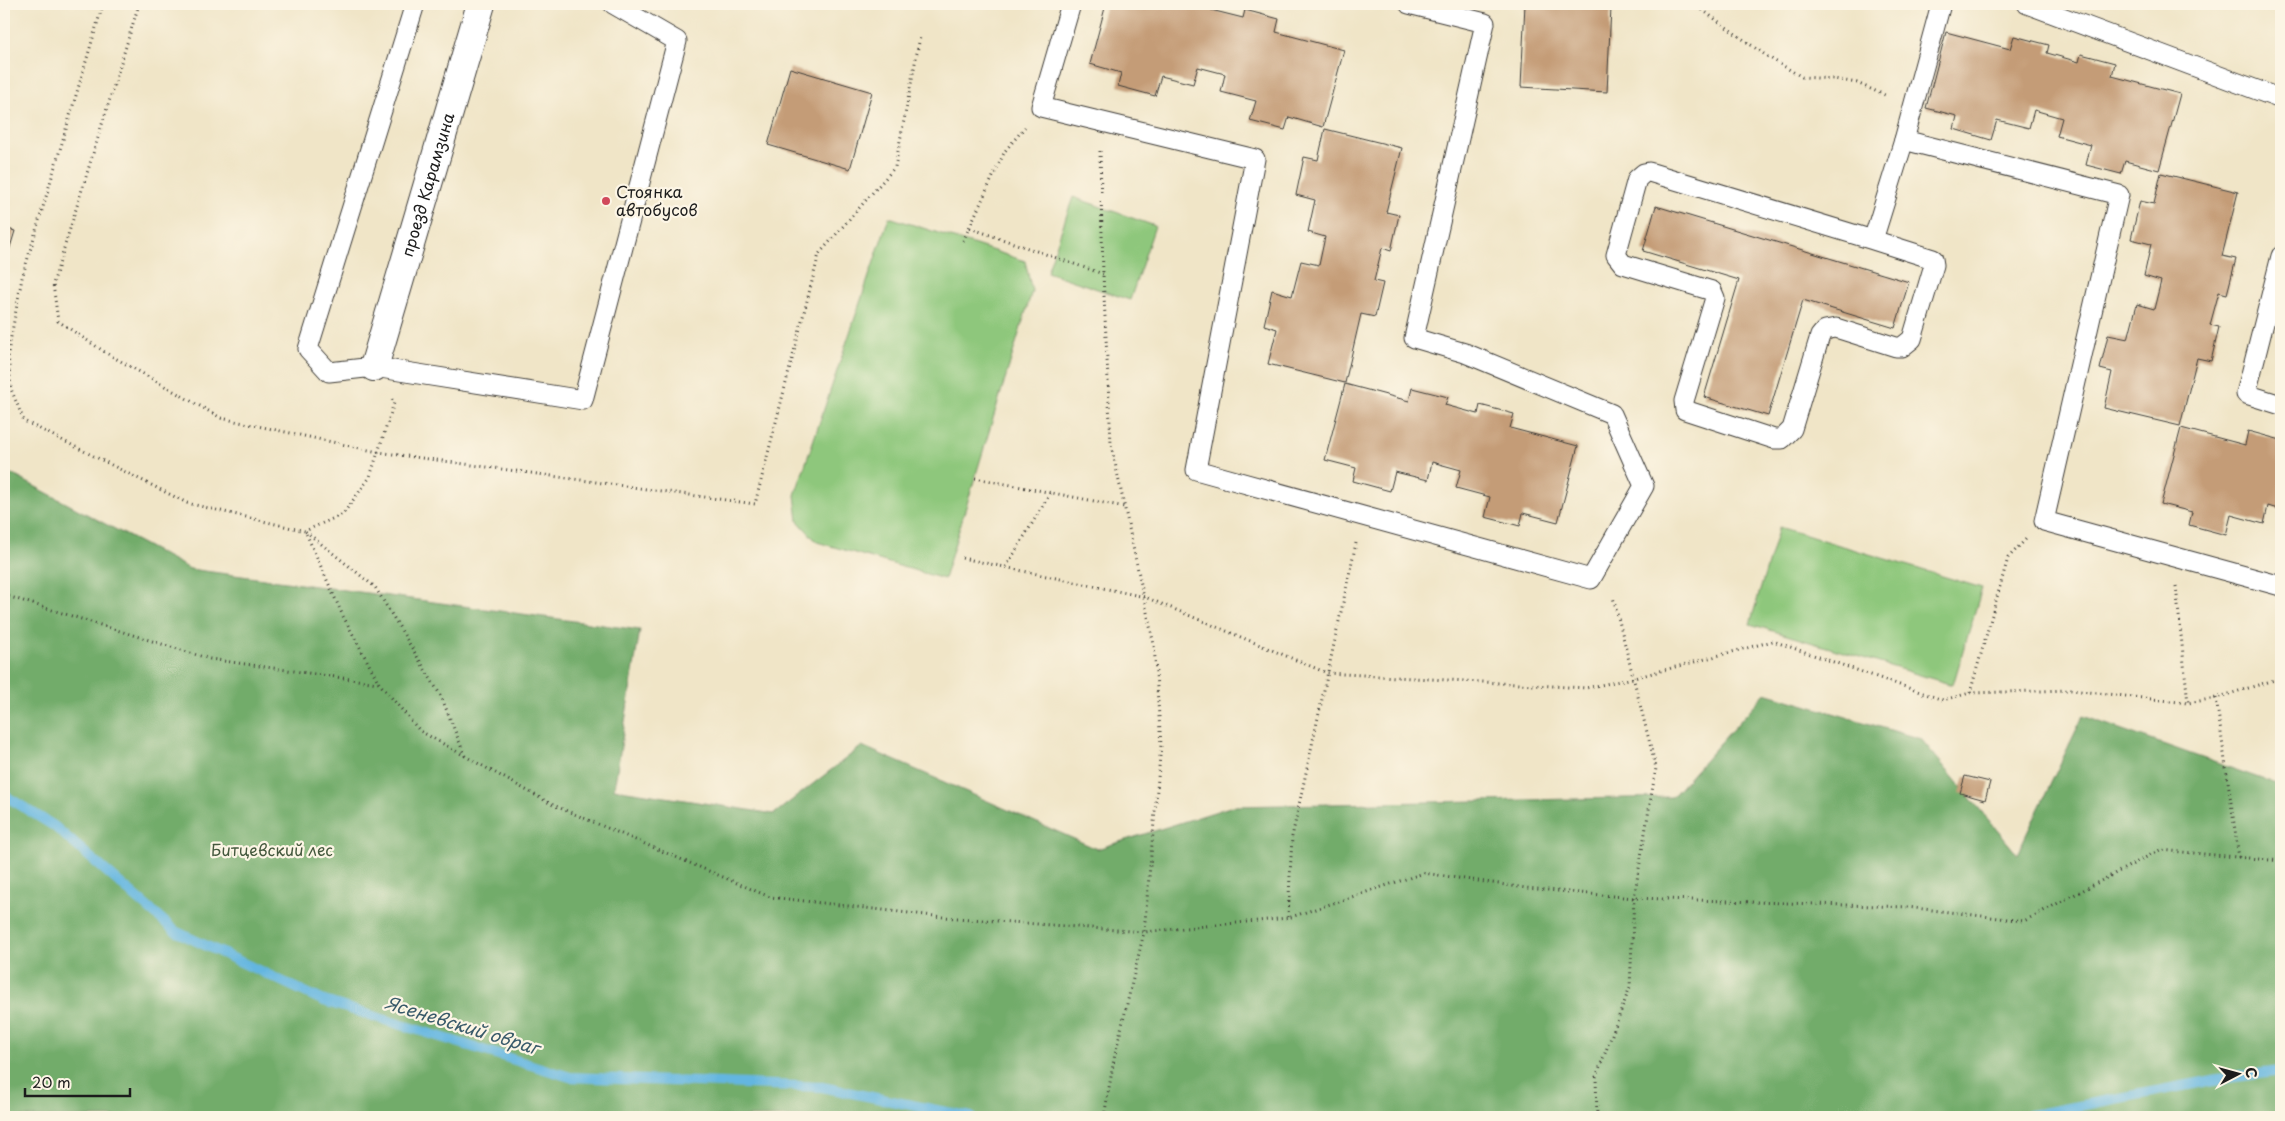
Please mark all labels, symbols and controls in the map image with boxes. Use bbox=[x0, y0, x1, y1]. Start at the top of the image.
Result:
street label: проезд Карамзина bbox=[394, 110, 459, 259]
place label: Стоянка автобусов bbox=[616, 179, 698, 221]
marker: Стоянка автобусов bbox=[600, 195, 612, 207]
park label: Битцевский лес bbox=[211, 837, 333, 861]
water label: Ясеневский овраг bbox=[382, 988, 546, 1062]
north arrow bbox=[2212, 1048, 2262, 1098]
scale bar bbox=[25, 1066, 130, 1098]
text: С bbox=[2240, 1066, 2262, 1079]
text: 20 m bbox=[32, 1070, 71, 1093]

